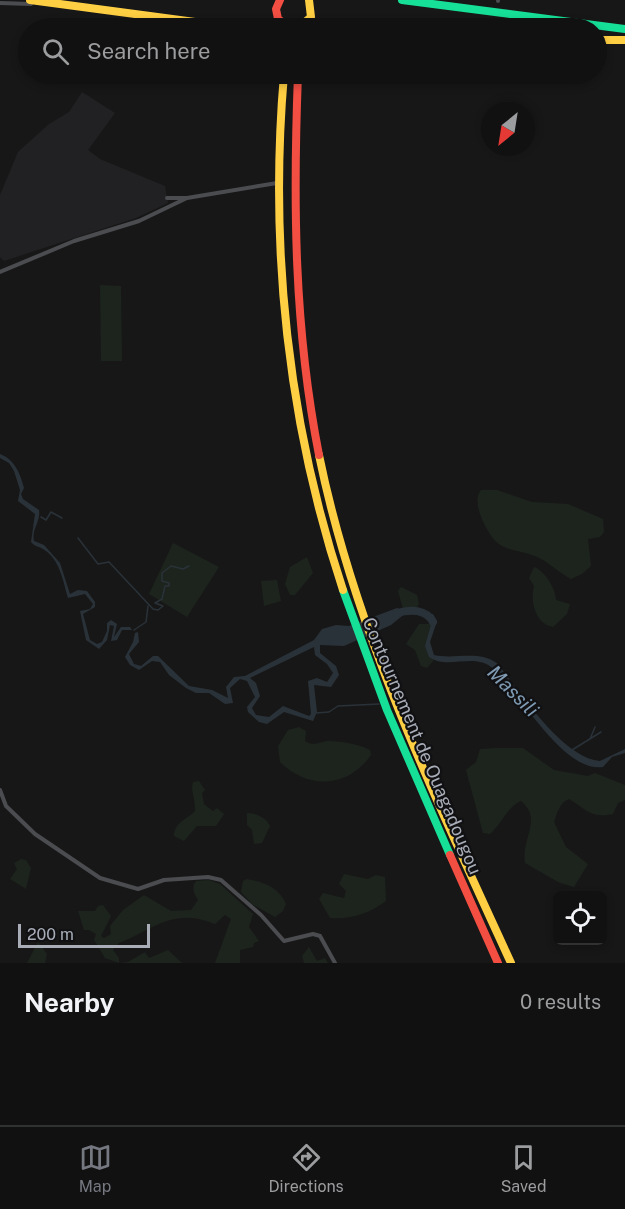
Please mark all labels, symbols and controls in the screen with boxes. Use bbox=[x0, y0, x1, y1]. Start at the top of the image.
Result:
search box bbox=[18, 18, 607, 84]
icon: search bbox=[39, 35, 72, 68]
text: Search here bbox=[87, 38, 211, 64]
north arrow bbox=[481, 102, 535, 156]
street label: Contournement de Ouagadougou bbox=[359, 614, 486, 877]
water label: Massili bbox=[482, 660, 544, 722]
map controls bbox=[553, 891, 607, 945]
button: locate bbox=[553, 891, 607, 945]
scale bar bbox=[18, 921, 150, 948]
text: 200 m bbox=[27, 925, 74, 944]
text: Nearby bbox=[24, 987, 114, 1018]
text: 0 results bbox=[520, 990, 601, 1014]
tab: Map bbox=[79, 1141, 112, 1196]
tab: Directions bbox=[269, 1141, 344, 1196]
tab: Saved bbox=[501, 1141, 546, 1196]

